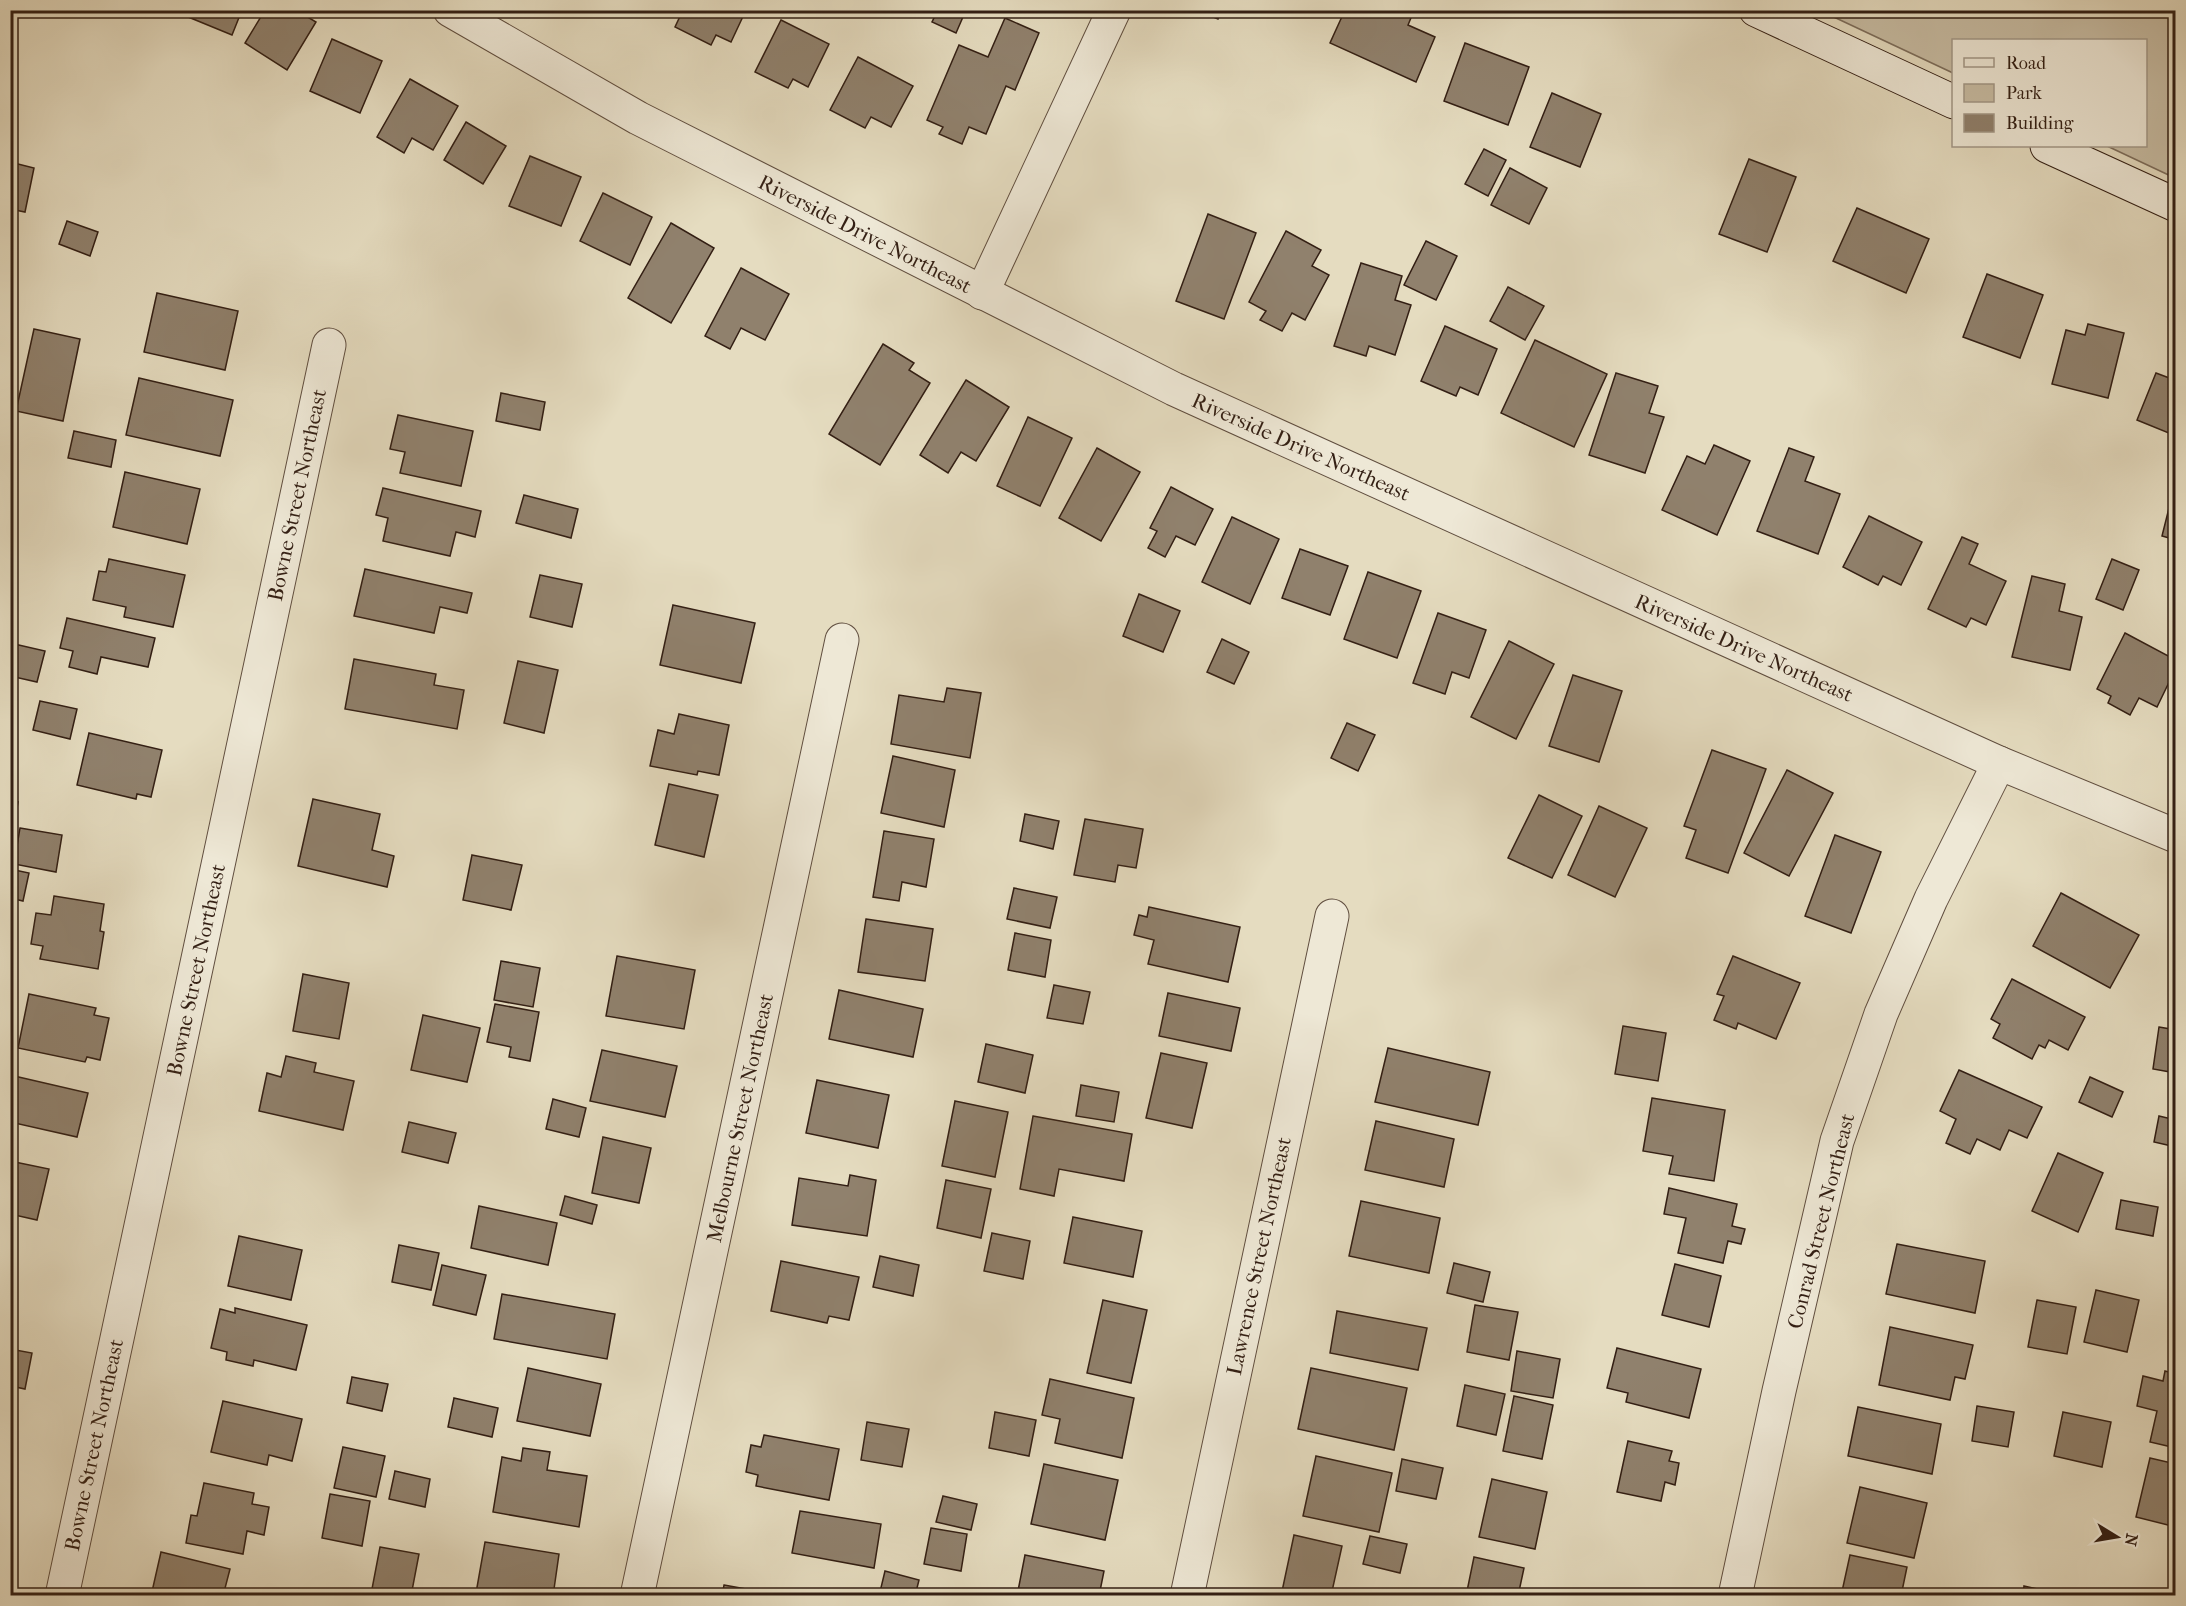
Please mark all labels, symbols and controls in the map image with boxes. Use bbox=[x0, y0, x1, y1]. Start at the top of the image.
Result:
legend bbox=[1952, 39, 2147, 147]
text: Road bbox=[2006, 53, 2046, 74]
text: Park bbox=[2006, 83, 2043, 104]
text: Building bbox=[2006, 113, 2074, 134]
street label: Riverside Drive Northeast bbox=[754, 170, 976, 299]
street label: Bowne Street Northeast bbox=[263, 386, 331, 603]
street label: Riverside Drive Northeast bbox=[1188, 388, 1414, 506]
street label: Riverside Drive Northeast bbox=[1631, 589, 1857, 707]
street label: Bowne Street Northeast bbox=[162, 861, 230, 1078]
street label: Melbourne Street Northeast bbox=[702, 991, 778, 1245]
street label: Conrad Street Northeast bbox=[1783, 1110, 1859, 1331]
street label: Lawrence Street Northeast bbox=[1222, 1134, 1296, 1377]
street label: Bowne Street Northeast bbox=[60, 1336, 128, 1553]
north arrow bbox=[2087, 1507, 2147, 1567]
text: N bbox=[2121, 1532, 2142, 1548]

